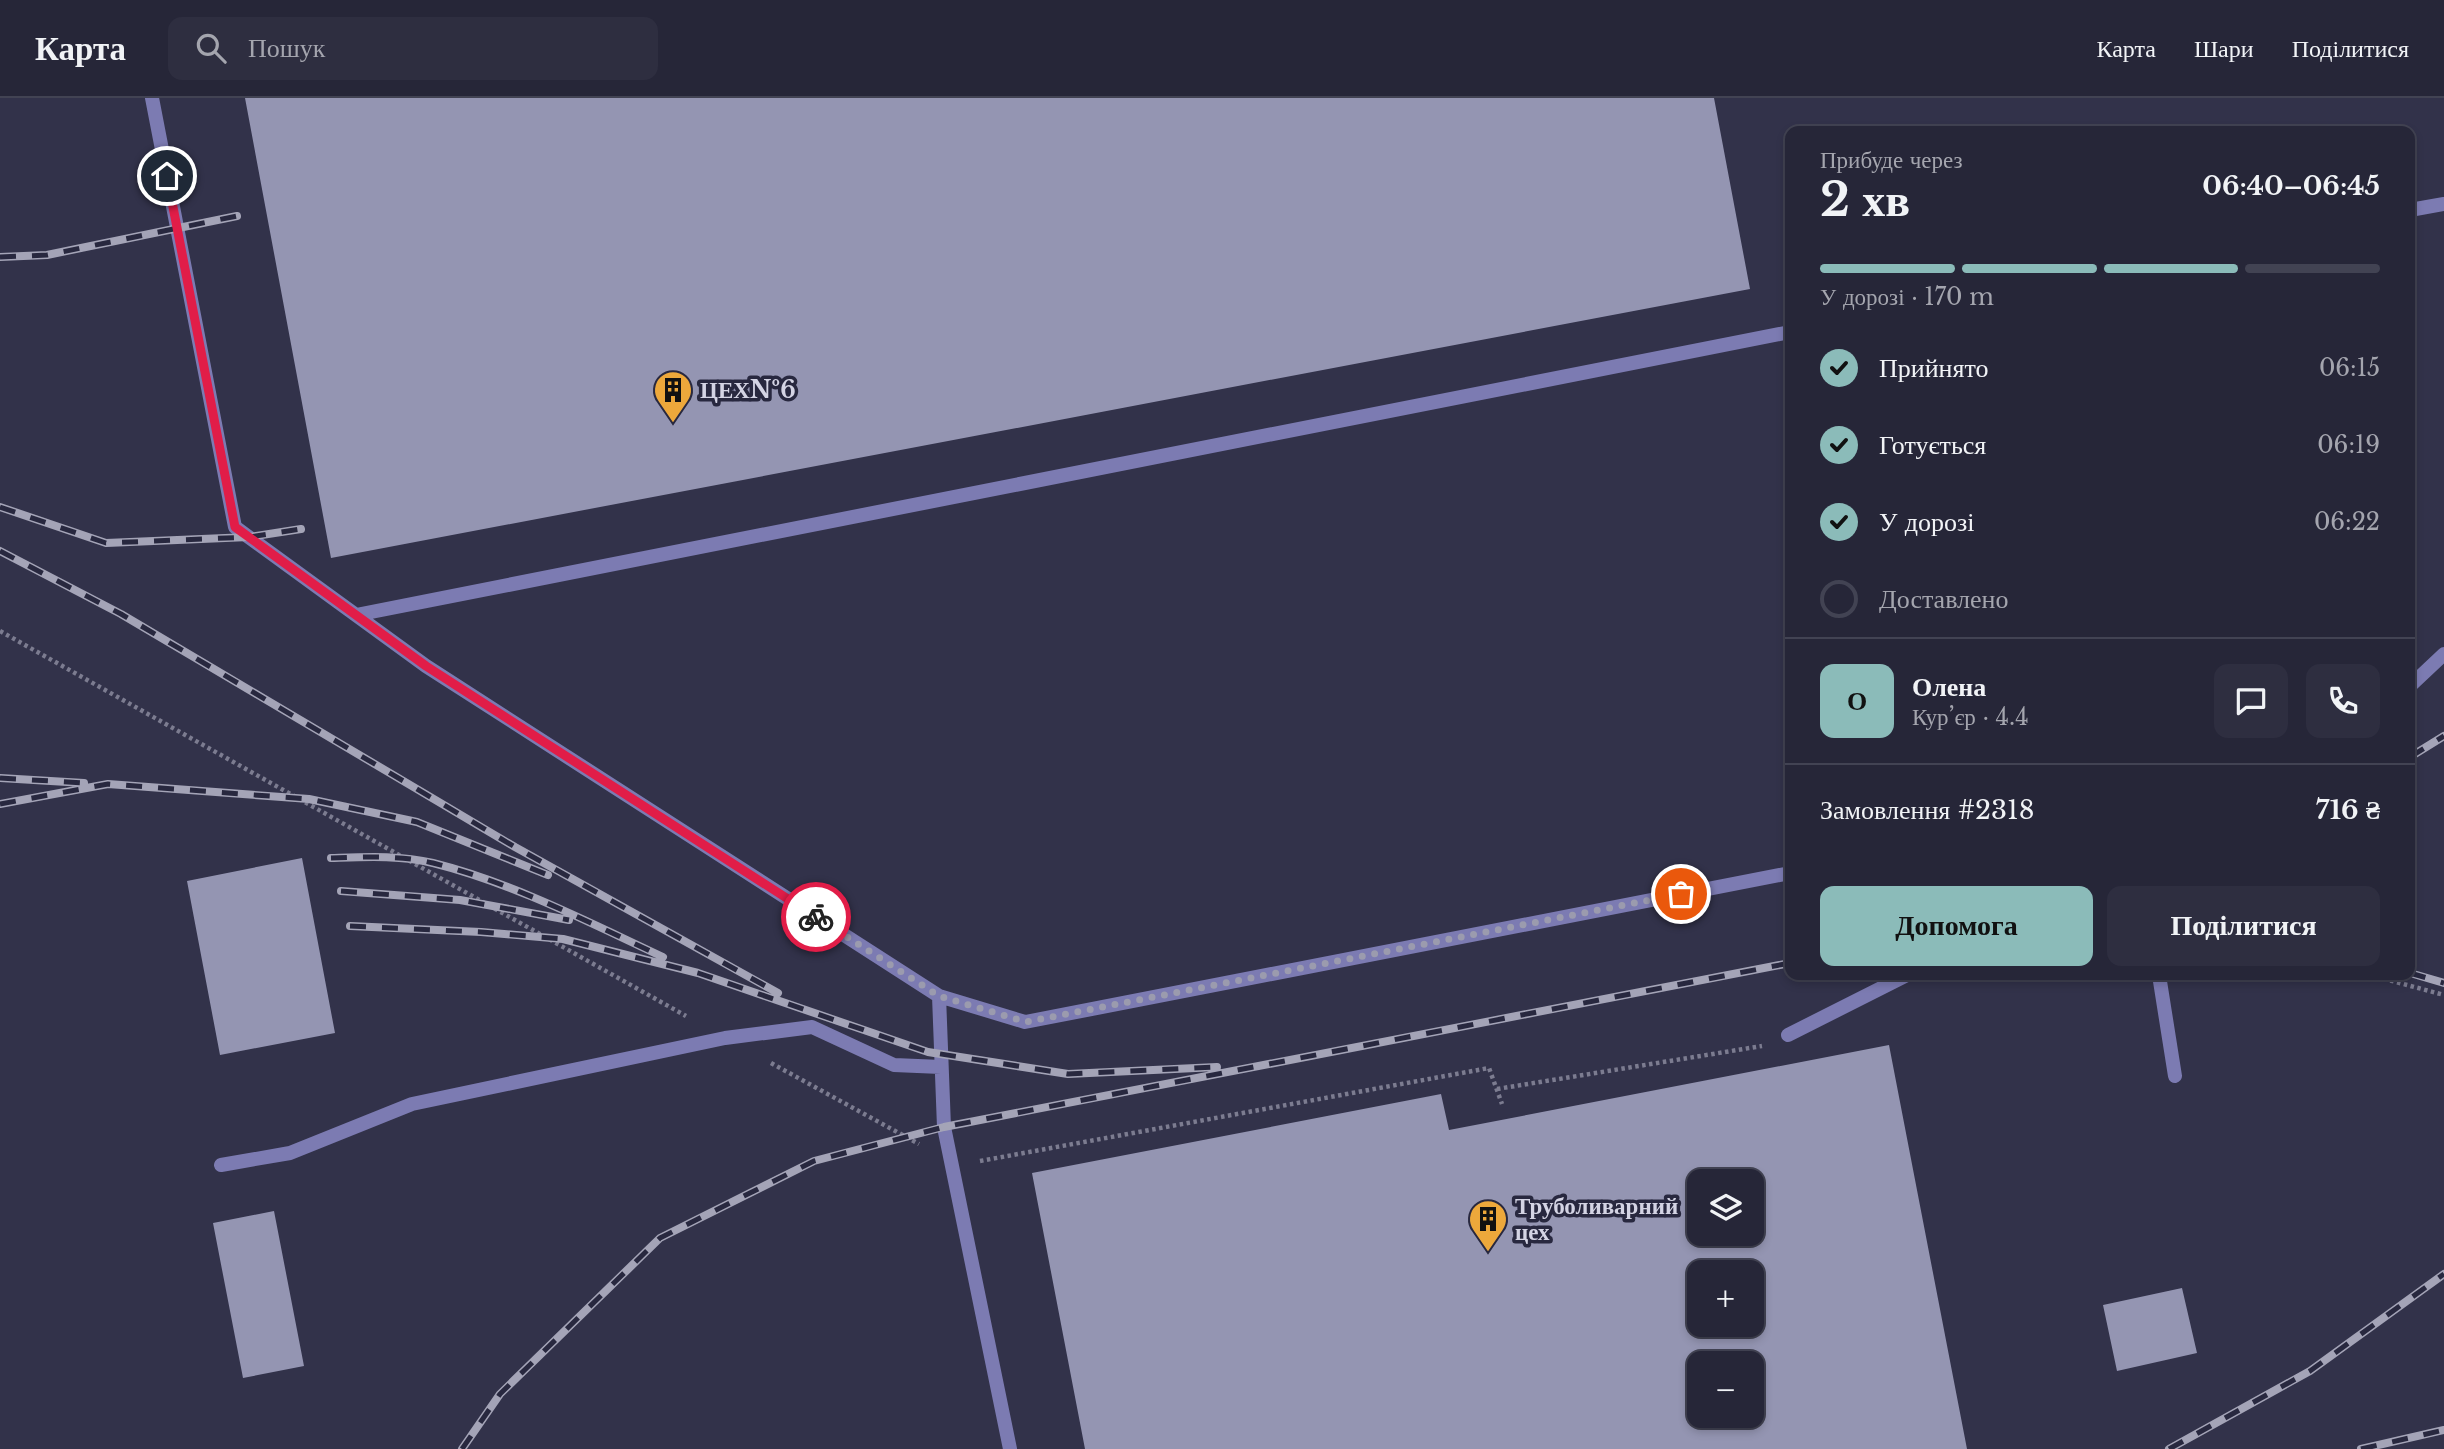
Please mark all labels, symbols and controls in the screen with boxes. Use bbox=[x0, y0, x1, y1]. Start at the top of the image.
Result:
search box bbox=[168, 17, 658, 80]
text: Карта bbox=[35, 28, 126, 69]
icon: search bbox=[192, 29, 230, 67]
text: Пошук bbox=[248, 32, 325, 64]
text: Карта bbox=[2096, 34, 2156, 63]
text: Шари bbox=[2194, 34, 2254, 63]
text: Поділитися bbox=[2292, 34, 2409, 63]
pin bbox=[137, 146, 197, 206]
text: Прибуде через bbox=[1820, 146, 1963, 174]
icon: home bbox=[148, 157, 186, 195]
text: 06:40–06:45 bbox=[2202, 170, 2380, 202]
text: 2 хв bbox=[1820, 171, 1910, 228]
text: У дорозі · 170 m bbox=[1820, 283, 1994, 311]
icon: check bbox=[1820, 349, 1858, 387]
text: Прийнято bbox=[1879, 352, 1989, 384]
text: 06:15 bbox=[2319, 354, 2380, 382]
building icon: ЦЕХ№6 bbox=[652, 369, 694, 424]
place label: ЦЕХ№6 bbox=[700, 376, 796, 404]
icon: check bbox=[1820, 426, 1858, 464]
text: Готується bbox=[1879, 429, 1986, 461]
text: 06:19 bbox=[2317, 431, 2380, 459]
icon: check bbox=[1820, 503, 1858, 541]
text: У дорозі bbox=[1879, 506, 1975, 538]
text: 06:22 bbox=[2314, 508, 2380, 536]
text: Доставлено bbox=[1879, 583, 2009, 615]
button: chat bbox=[2214, 664, 2288, 738]
button: phone bbox=[2306, 664, 2380, 738]
text: Олена bbox=[1912, 671, 1986, 703]
text: О bbox=[1847, 685, 1867, 717]
text: Кур’єр · 4.4 bbox=[1912, 703, 2029, 731]
text: Замовлення #2318 bbox=[1820, 794, 2034, 826]
text: 716 ₴ bbox=[2316, 794, 2380, 826]
pin bbox=[1651, 864, 1711, 924]
icon: bag bbox=[1662, 875, 1700, 913]
courier bbox=[781, 882, 851, 952]
button: Допомога bbox=[1820, 886, 2093, 966]
button: Поділитися bbox=[2107, 886, 2380, 966]
icon: bike bbox=[797, 898, 835, 936]
map controls bbox=[1687, 1169, 1764, 1428]
button: layers bbox=[1687, 1169, 1764, 1246]
place label: Труболиварний цех bbox=[1515, 1192, 1678, 1246]
building icon: Труболиварний цех bbox=[1467, 1198, 1509, 1253]
button: + bbox=[1687, 1260, 1764, 1337]
button: − bbox=[1687, 1351, 1764, 1428]

